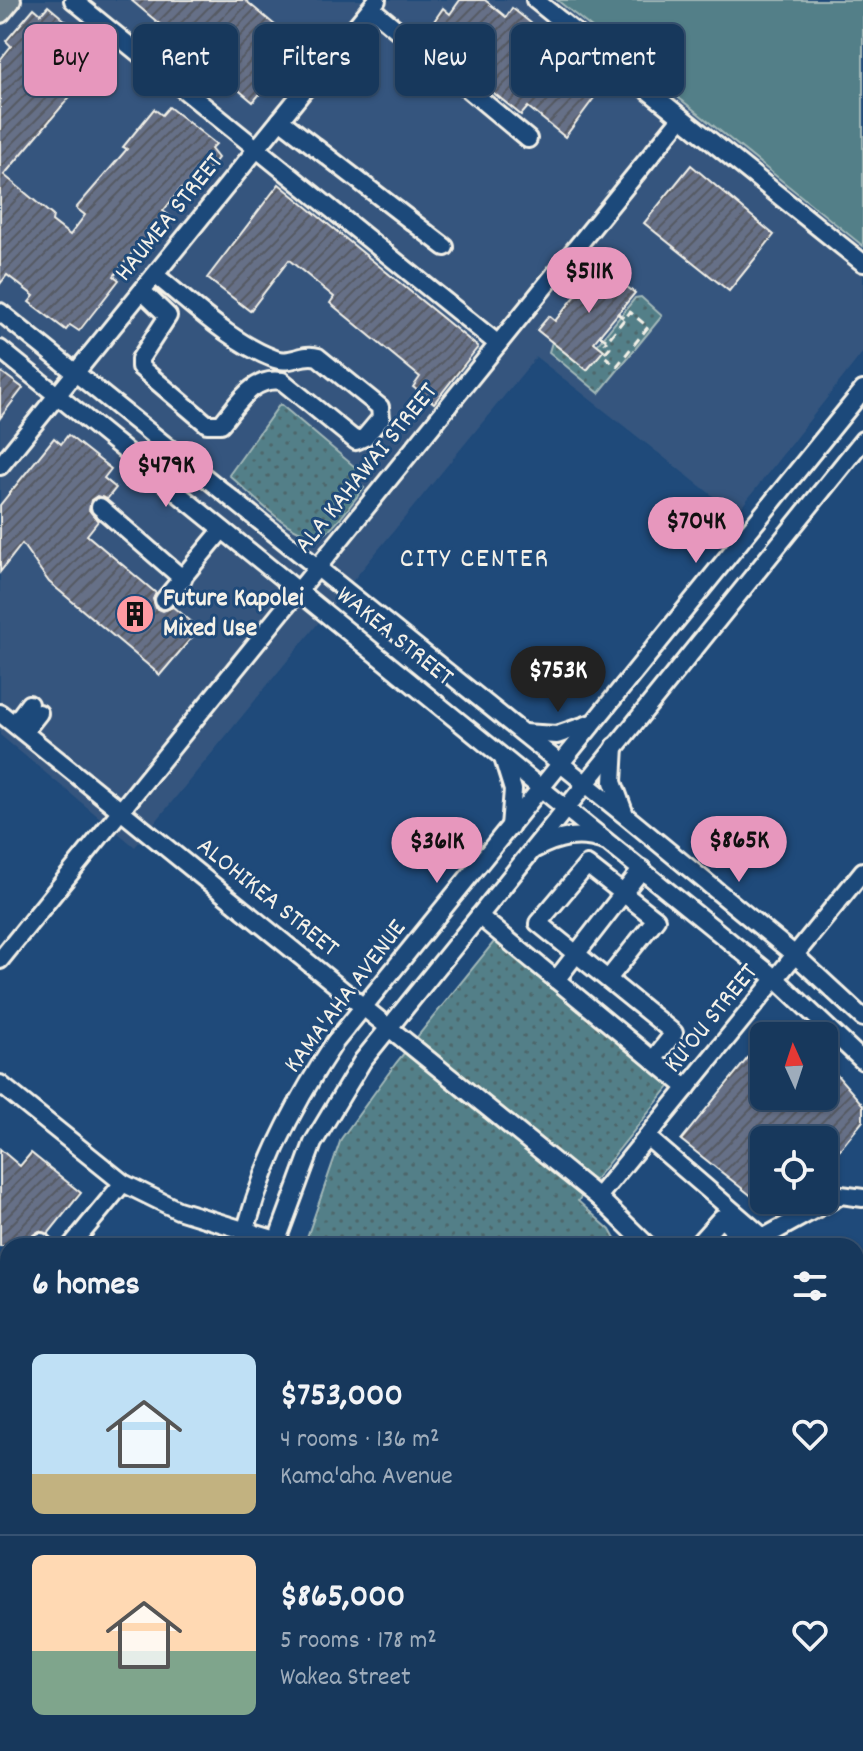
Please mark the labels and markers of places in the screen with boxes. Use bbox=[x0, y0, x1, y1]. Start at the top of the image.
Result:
pin: $511K bbox=[533, 247, 645, 315]
pin: $479K bbox=[110, 441, 222, 509]
pin: $704K bbox=[640, 497, 752, 565]
place label: Future Kapolei Mixed Use bbox=[163, 581, 304, 648]
building icon: Future Kapolei Mixed Use bbox=[114, 593, 156, 635]
pin: $753K bbox=[502, 646, 614, 714]
pin: $865K bbox=[683, 816, 795, 884]
pin: $361K bbox=[381, 817, 493, 885]

